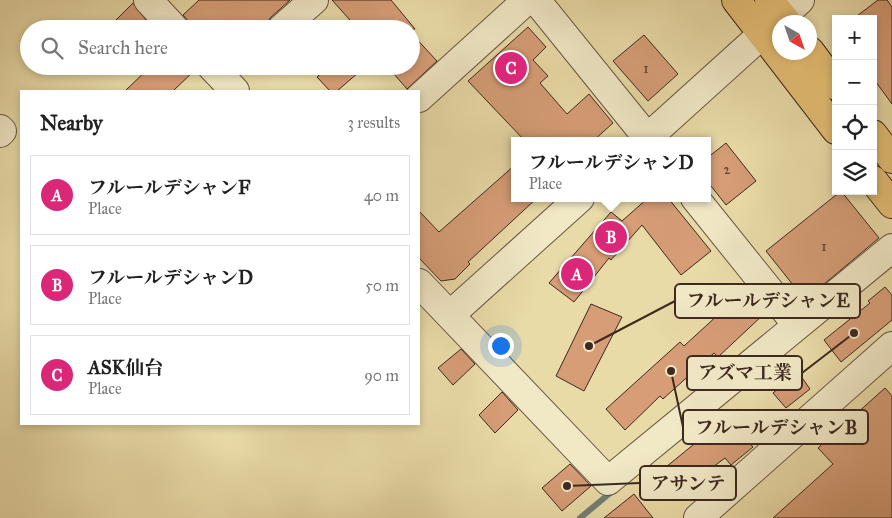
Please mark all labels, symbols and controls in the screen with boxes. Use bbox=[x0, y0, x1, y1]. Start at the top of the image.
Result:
north arrow bbox=[772, 15, 817, 60]
map controls bbox=[832, 15, 877, 195]
button: + bbox=[832, 15, 877, 60]
search box bbox=[20, 20, 420, 75]
icon: search bbox=[38, 34, 66, 62]
text: Search here bbox=[78, 36, 168, 59]
pin: C bbox=[495, 49, 527, 87]
house number: 1 bbox=[643, 59, 649, 77]
button: − bbox=[832, 60, 877, 105]
button: locate bbox=[832, 105, 877, 150]
text: Nearby bbox=[40, 110, 103, 136]
text: 3 results bbox=[347, 113, 400, 132]
popup bbox=[511, 137, 711, 202]
button: layers bbox=[832, 150, 877, 195]
text: フルールデシャンD bbox=[528, 151, 694, 174]
house number: 2 bbox=[723, 160, 731, 178]
text: Place bbox=[528, 174, 562, 193]
text: フルールデシャンF bbox=[88, 176, 251, 199]
text: A bbox=[52, 186, 62, 205]
text: 40 m bbox=[364, 186, 399, 205]
text: Place bbox=[88, 199, 122, 218]
pin: B bbox=[595, 218, 627, 256]
house number: 1 bbox=[821, 237, 827, 255]
pin: A bbox=[561, 255, 593, 293]
text: フルールデシャンD bbox=[88, 266, 253, 289]
text: B bbox=[52, 276, 62, 295]
text: 50 m bbox=[365, 276, 399, 295]
callout: フルールデシャンE bbox=[675, 284, 860, 318]
text: Place bbox=[88, 289, 122, 308]
text: フルールデシャンE bbox=[686, 289, 850, 312]
your location bbox=[488, 333, 514, 359]
text: ASK仙台 bbox=[88, 356, 163, 379]
callout: アズマ工業 bbox=[687, 356, 802, 390]
text: アズマ工業 bbox=[698, 361, 792, 384]
text: C bbox=[52, 366, 62, 385]
text: 90 m bbox=[364, 366, 399, 385]
text: Place bbox=[88, 379, 122, 398]
callout: フルールデシャンB bbox=[683, 410, 868, 444]
text: フルールデシャンB bbox=[695, 416, 857, 439]
callout: アサンテ bbox=[640, 466, 736, 500]
text: アサンテ bbox=[650, 472, 726, 495]

